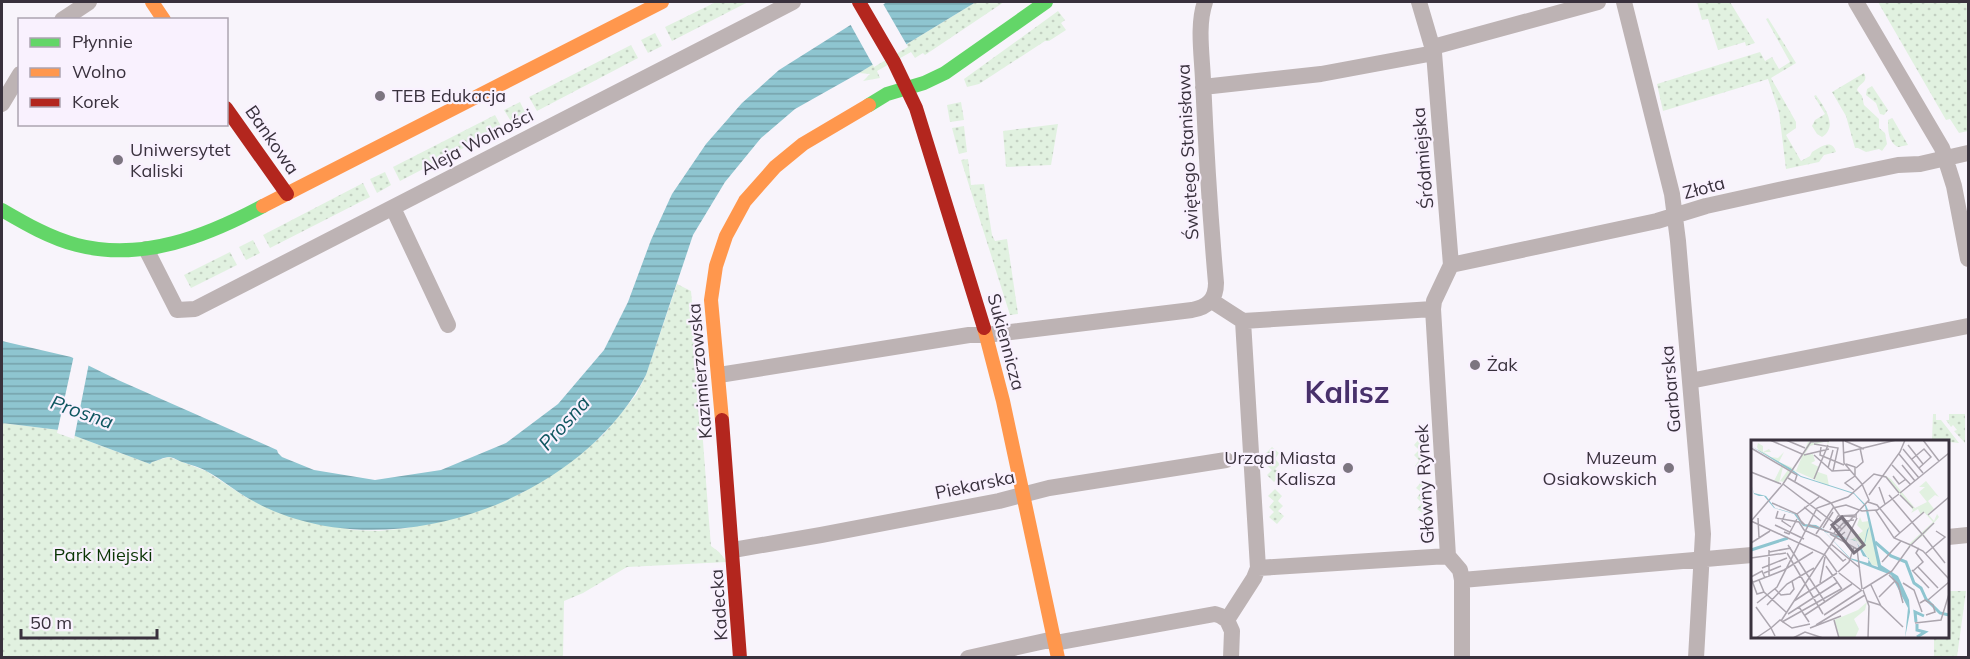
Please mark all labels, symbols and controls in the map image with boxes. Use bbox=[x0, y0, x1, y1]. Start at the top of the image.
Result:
legend bbox=[18, 18, 228, 126]
text: Płynnie bbox=[72, 30, 133, 53]
text: Wolno bbox=[72, 60, 126, 83]
street label: Świętego Stanisława bbox=[1171, 64, 1204, 240]
place label: TEB Edukacja bbox=[392, 84, 506, 107]
marker: TEB Edukacja bbox=[373, 89, 387, 103]
text: Korek bbox=[72, 90, 120, 113]
street label: Bankowa bbox=[240, 101, 304, 179]
street label: Aleja Wolności bbox=[417, 103, 537, 180]
street label: Śródmiejska bbox=[1407, 106, 1438, 210]
place label: Uniwersytet Kaliski bbox=[130, 138, 230, 182]
marker: Uniwersytet Kaliski bbox=[111, 153, 125, 167]
street label: Złota bbox=[1680, 171, 1727, 204]
street label: Sukiennicza bbox=[983, 291, 1030, 393]
street label: Kazimierzowska bbox=[682, 302, 717, 440]
street label: Garbarska bbox=[1655, 344, 1686, 434]
place label: Żak bbox=[1487, 353, 1518, 376]
marker: Żak bbox=[1468, 358, 1482, 372]
district label: Kalisz bbox=[1305, 373, 1389, 411]
water label: Prosna bbox=[47, 389, 117, 434]
water label: Prosna bbox=[533, 390, 595, 455]
street label: Główny Rynek bbox=[1410, 423, 1439, 544]
inset map bbox=[1751, 440, 1949, 638]
place label: Urząd Miasta Kalisza bbox=[1224, 446, 1336, 490]
place label: Muzeum Osiakowskich bbox=[1543, 446, 1657, 490]
marker: Urząd Miasta Kalisza bbox=[1341, 461, 1355, 475]
marker: Muzeum Osiakowskich bbox=[1662, 461, 1676, 475]
street label: Piekarska bbox=[933, 465, 1017, 504]
park label: Park Miejski bbox=[54, 543, 152, 566]
street label: Kadecka bbox=[705, 568, 732, 642]
scale bar bbox=[21, 602, 158, 640]
text: 50 m bbox=[30, 611, 72, 634]

